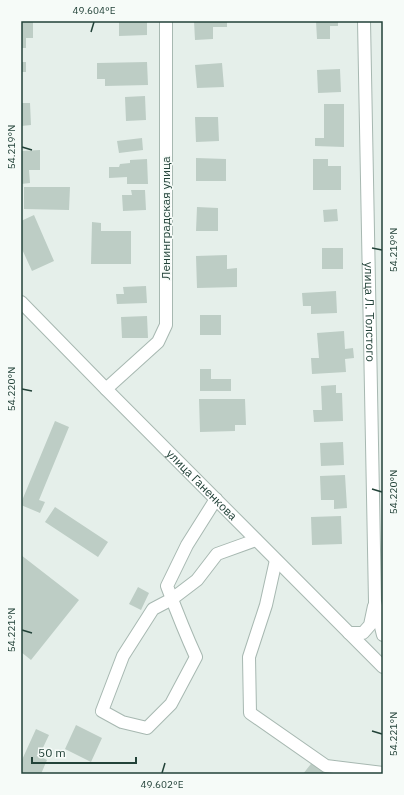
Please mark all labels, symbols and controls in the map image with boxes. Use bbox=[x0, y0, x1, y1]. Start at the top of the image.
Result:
text: 49.604°E bbox=[72, 4, 116, 17]
text: 54.219°N bbox=[5, 125, 18, 169]
street label: Ленинградская улица bbox=[158, 156, 173, 280]
text: 54.219°N bbox=[387, 228, 400, 272]
street label: улица Л. Толстого bbox=[362, 262, 378, 362]
text: 54.220°N bbox=[5, 367, 18, 411]
street label: улица Ганенкова bbox=[163, 446, 241, 524]
text: 54.220°N bbox=[387, 470, 400, 514]
text: 54.221°N bbox=[5, 608, 18, 652]
text: 54.221°N bbox=[387, 712, 400, 756]
scale bar bbox=[32, 739, 136, 765]
text: 50 m bbox=[38, 745, 66, 760]
text: 49.602°E bbox=[140, 778, 184, 791]

